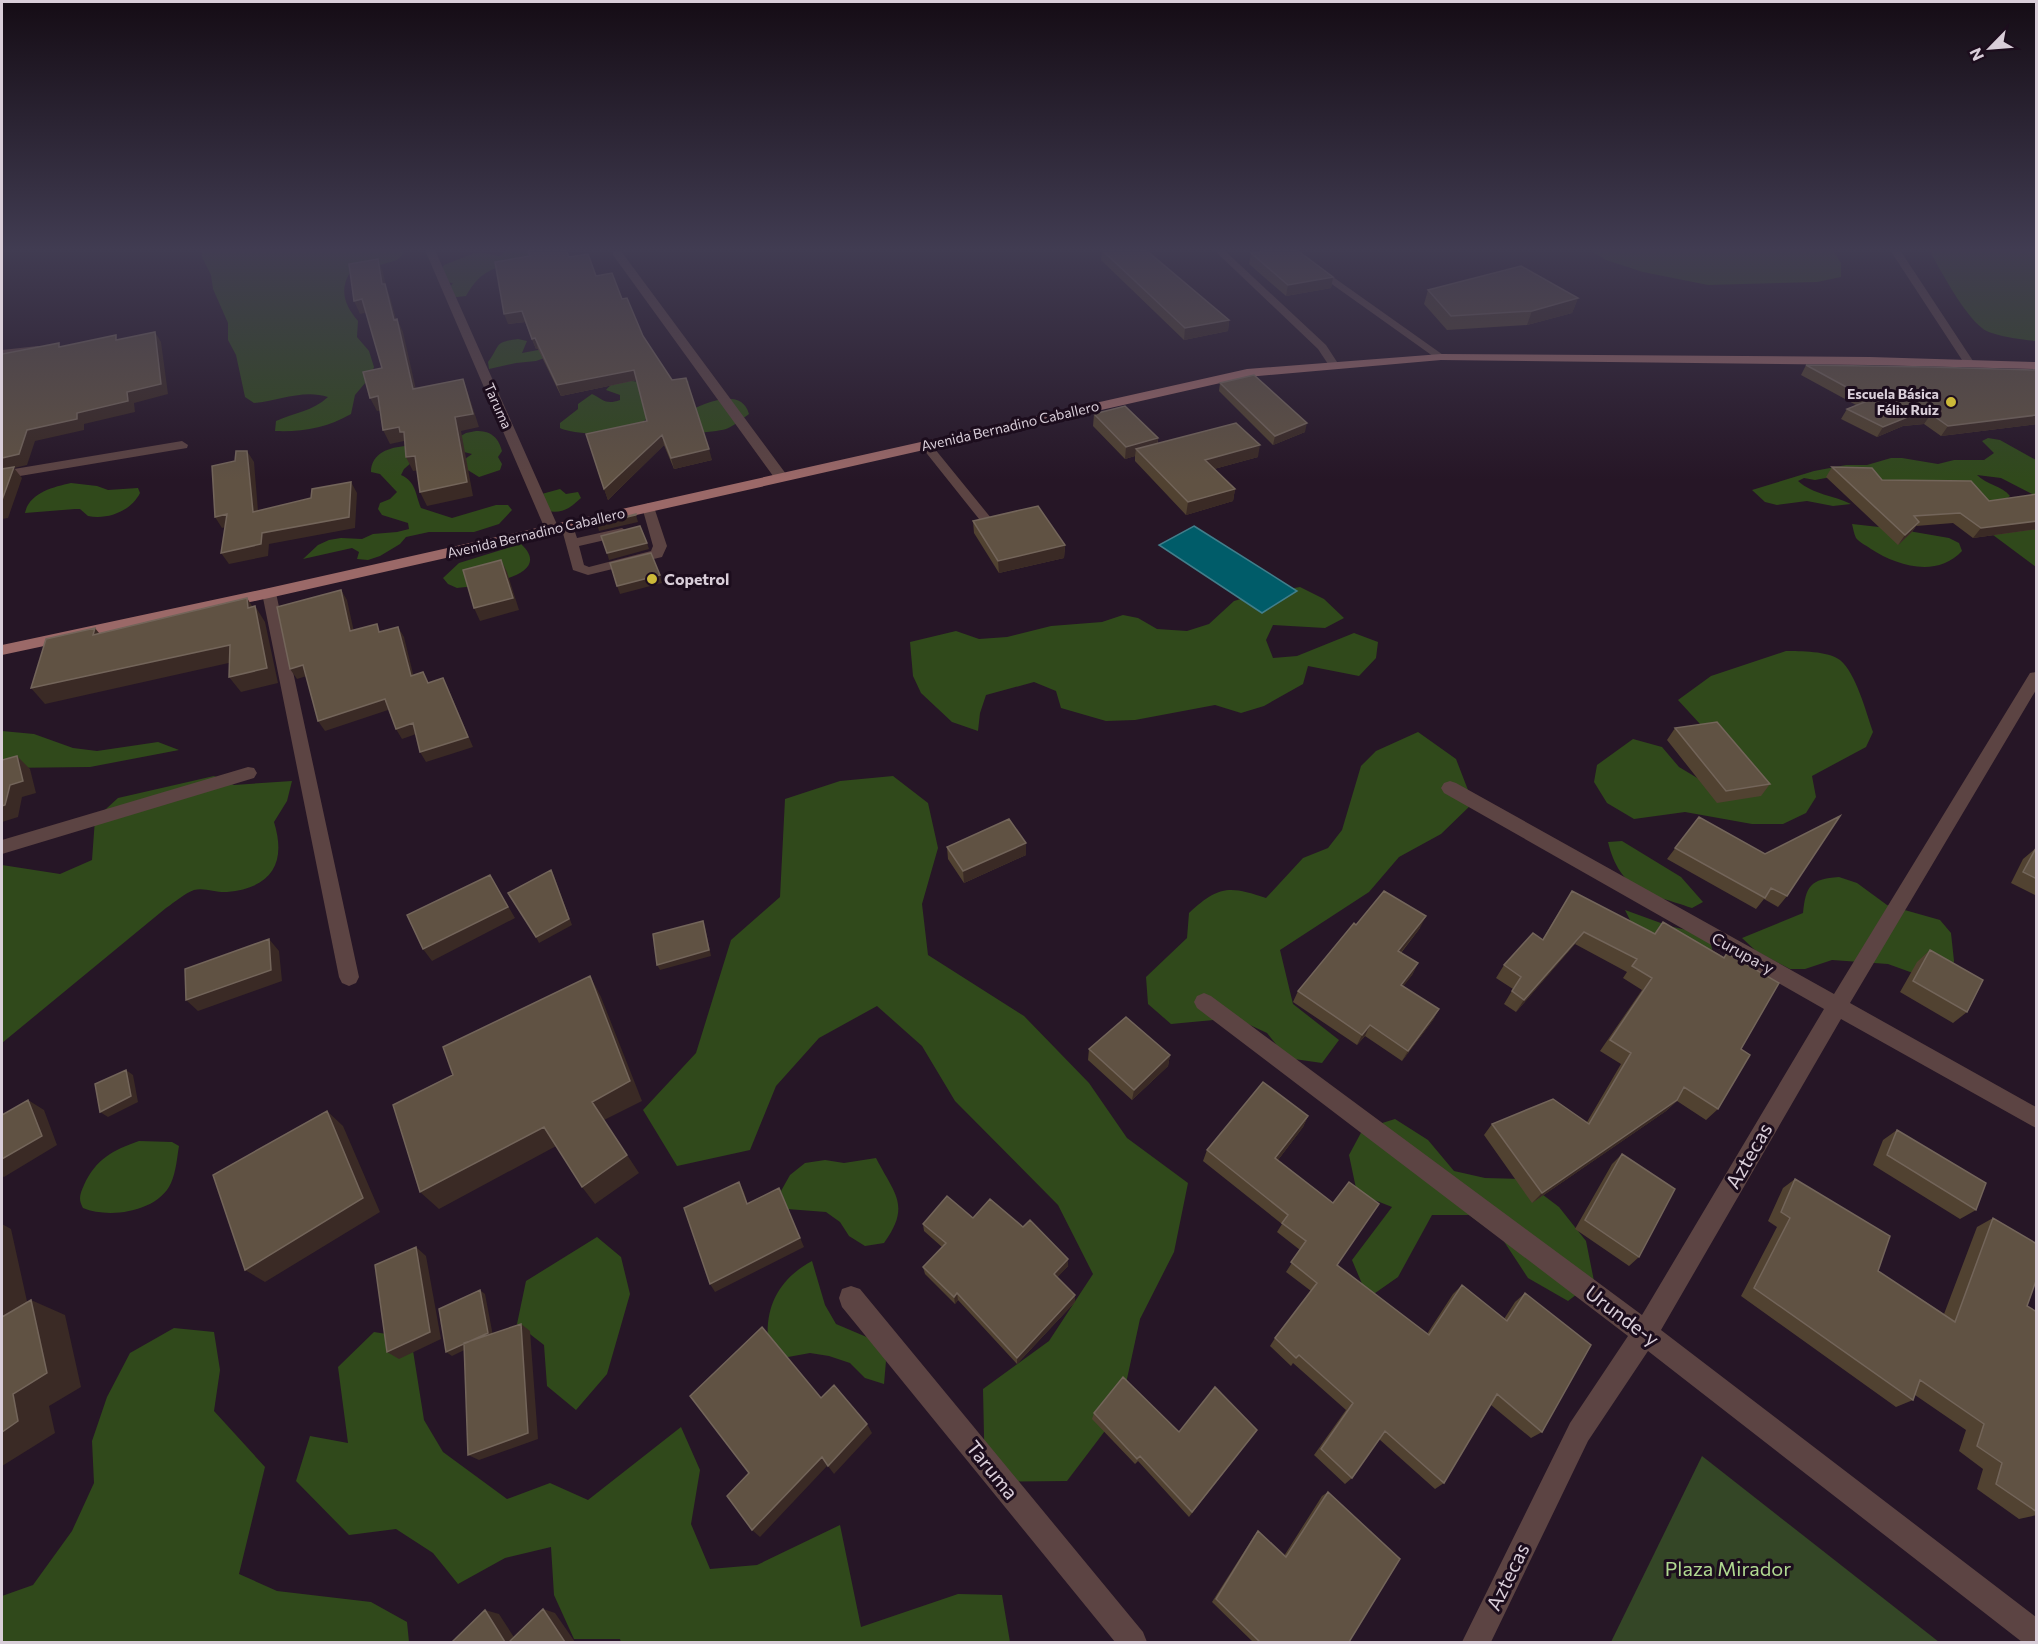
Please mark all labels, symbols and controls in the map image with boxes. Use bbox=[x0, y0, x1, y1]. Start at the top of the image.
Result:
north arrow bbox=[1960, 18, 2020, 78]
text: N bbox=[1965, 45, 1987, 64]
street label: Taruma bbox=[481, 380, 516, 431]
place label: Escuela Básica Félix Ruiz bbox=[1847, 385, 1939, 418]
marker: Escuela Básica Félix Ruiz bbox=[1944, 395, 1958, 409]
street label: Avenida Bernadino Caballero bbox=[919, 397, 1100, 454]
street label: Avenida Bernadino Caballero bbox=[445, 504, 626, 561]
place label: Copetrol bbox=[664, 569, 729, 588]
marker: Copetrol bbox=[645, 572, 659, 586]
street label: Curupa-y bbox=[1709, 928, 1778, 977]
street label: Aztecas bbox=[1720, 1118, 1776, 1193]
street label: Urunde-y bbox=[1581, 1280, 1664, 1351]
street label: Taruma bbox=[962, 1435, 1024, 1504]
street label: Aztecas bbox=[1481, 1539, 1534, 1614]
park label: Plaza Mirador bbox=[1665, 1556, 1791, 1580]

